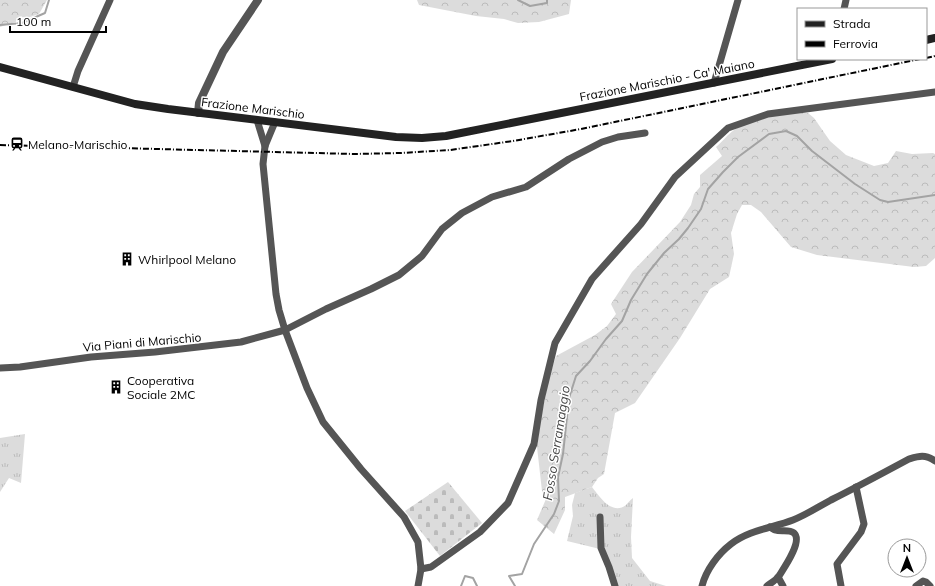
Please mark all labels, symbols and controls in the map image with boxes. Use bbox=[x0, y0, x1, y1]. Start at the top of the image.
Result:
scale bar bbox=[10, 8, 106, 34]
legend bbox=[797, 8, 927, 60]
text: 100 m bbox=[16, 14, 51, 29]
text: Strada bbox=[833, 16, 871, 31]
text: Ferrovia bbox=[833, 36, 878, 51]
street label: Frazione Marischio - Ca' Maiano bbox=[578, 56, 756, 104]
street label: Frazione Marischio bbox=[200, 94, 306, 122]
station icon: Melano-Marischio bbox=[9, 136, 25, 152]
place label: Melano-Marischio bbox=[28, 137, 128, 152]
building icon: Whirlpool Melano bbox=[119, 251, 135, 267]
place label: Whirlpool Melano bbox=[138, 252, 236, 267]
street label: Via Piani di Marischio bbox=[82, 329, 202, 355]
place label: Cooperativa Sociale 2MC bbox=[127, 373, 196, 402]
building icon: Cooperativa Sociale 2MC bbox=[108, 379, 124, 395]
water label: Fosso Serramaggio bbox=[539, 384, 573, 502]
north arrow bbox=[887, 538, 927, 578]
text: N bbox=[903, 541, 911, 555]

